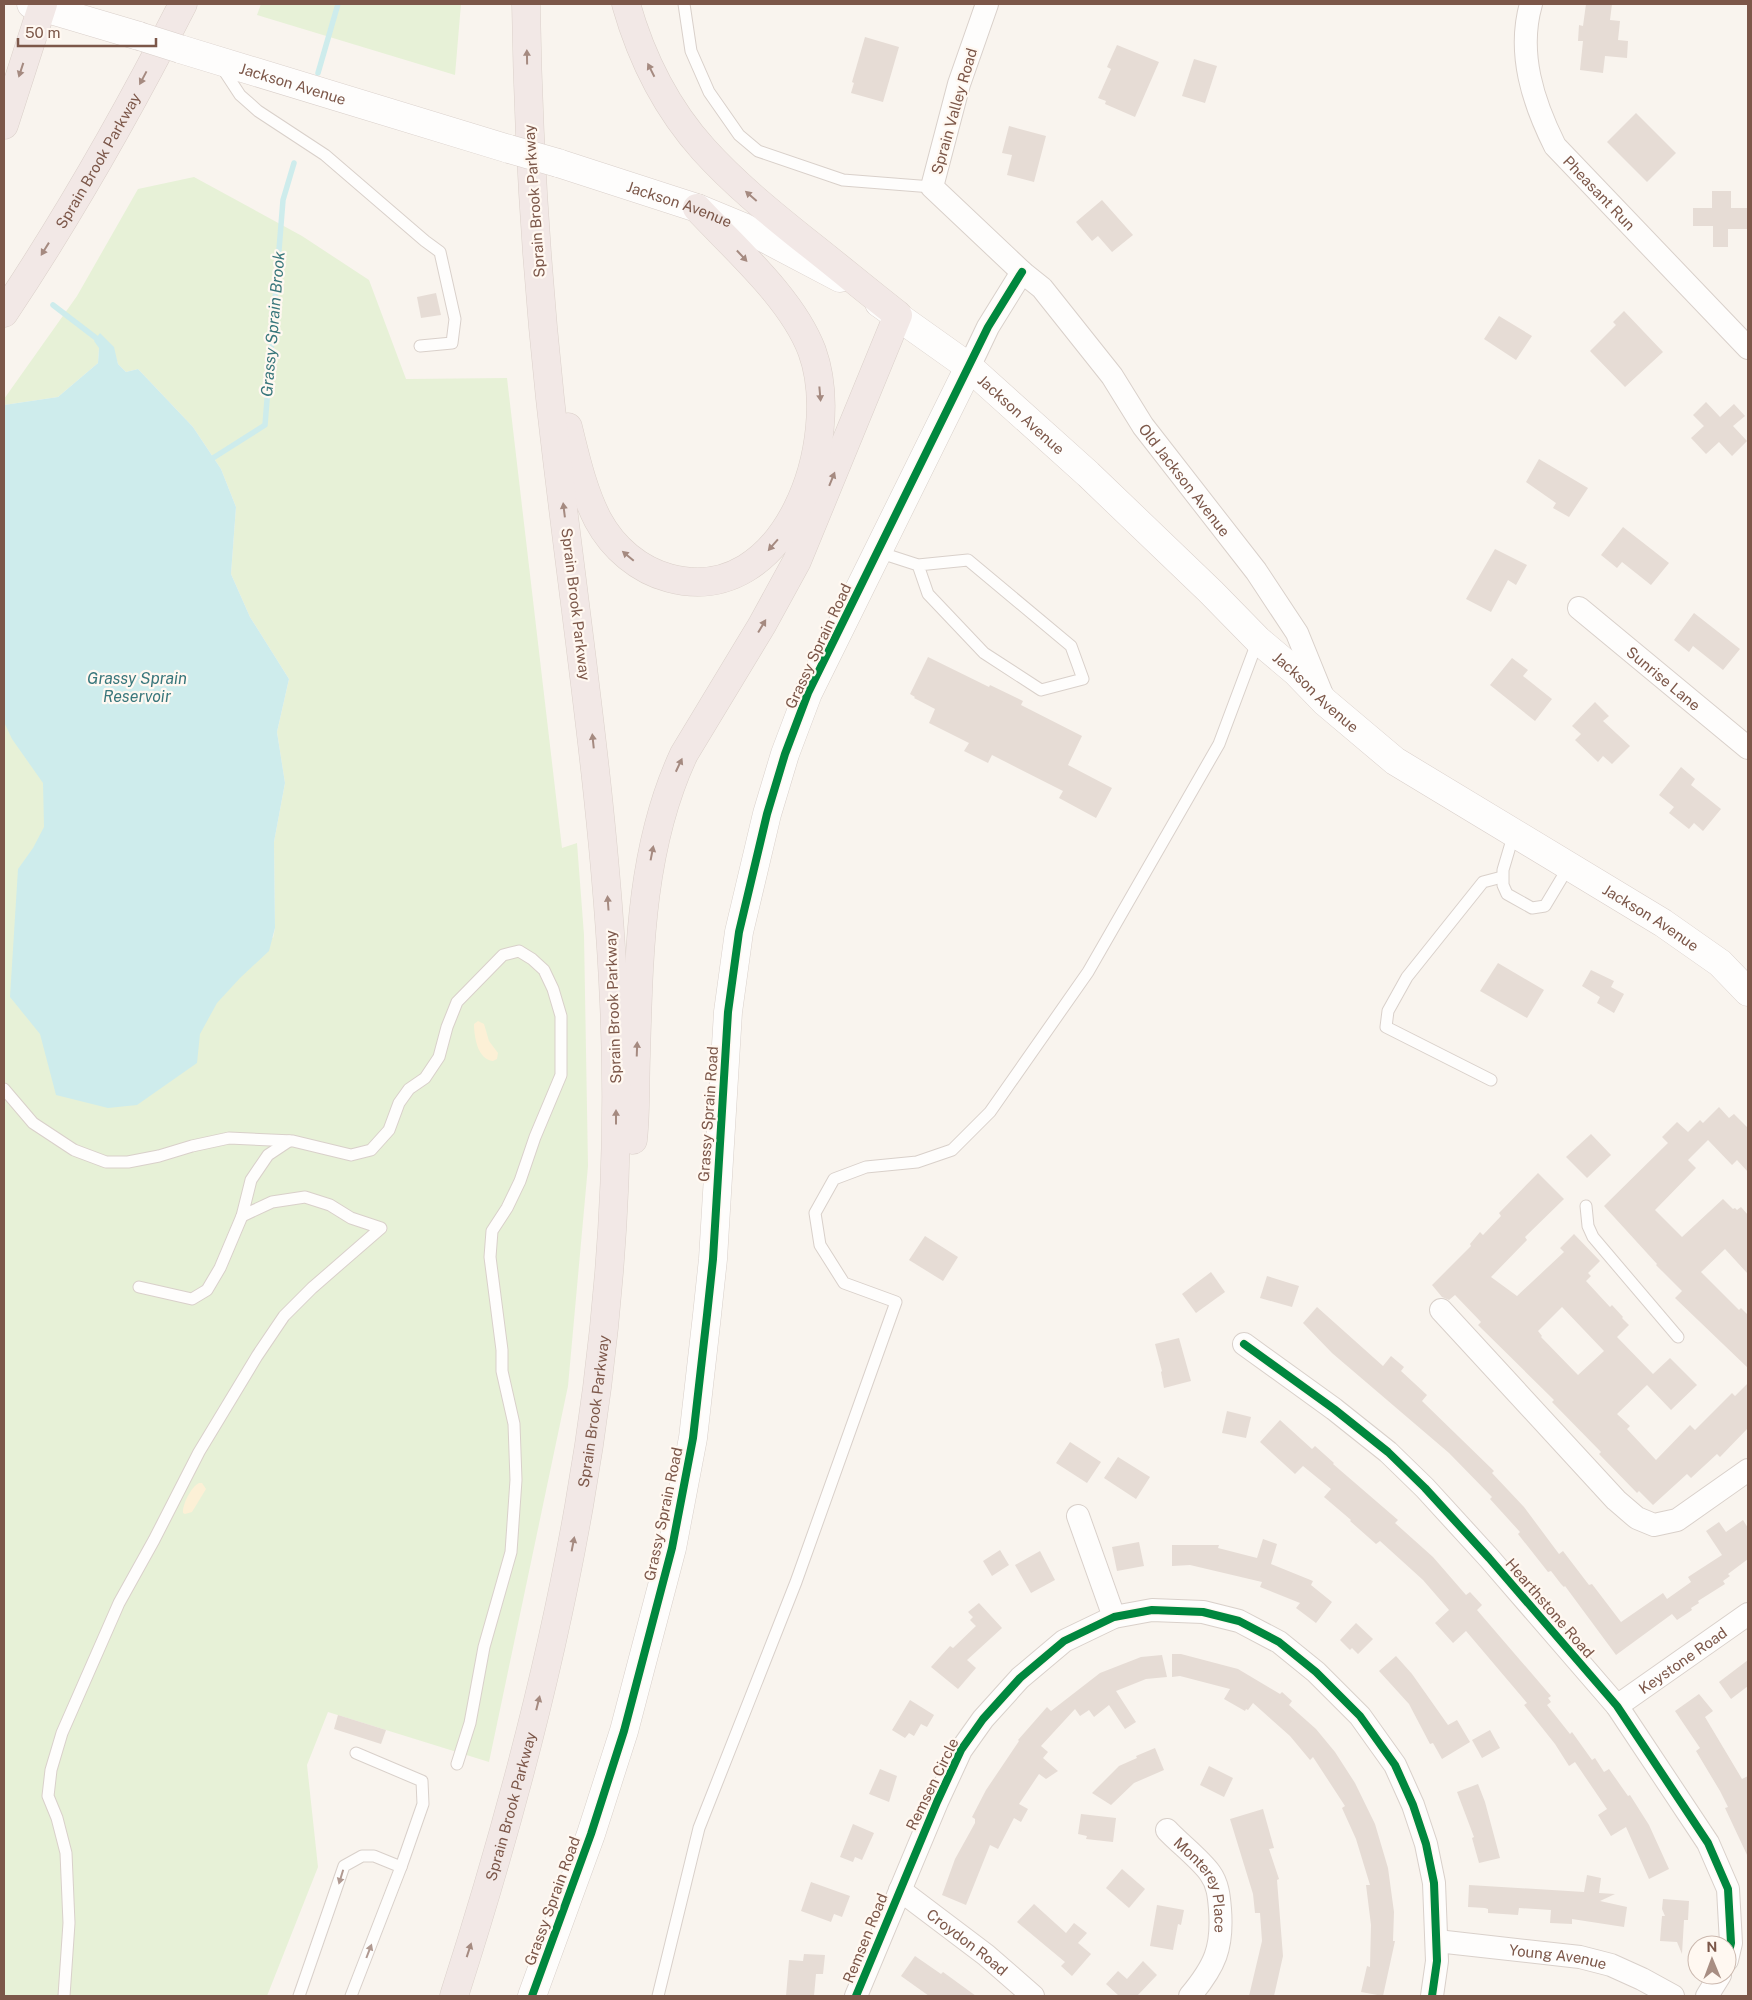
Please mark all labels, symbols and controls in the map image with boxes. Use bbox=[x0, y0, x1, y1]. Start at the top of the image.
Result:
scale bar bbox=[18, 15, 155, 47]
text: 50 m bbox=[25, 24, 60, 41]
street label: Sprain Valley Road bbox=[928, 46, 980, 176]
one-way arrow bbox=[523, 49, 531, 65]
street label: Jackson Avenue bbox=[238, 59, 348, 107]
one-way arrow bbox=[17, 63, 25, 78]
one-way arrow bbox=[647, 63, 655, 77]
one-way arrow bbox=[139, 71, 148, 85]
street label: Sprain Brook Parkway bbox=[52, 90, 143, 231]
street label: Sprain Brook Parkway bbox=[520, 124, 548, 278]
street label: Pheasant Run bbox=[1560, 152, 1639, 233]
street label: Jackson Avenue bbox=[625, 177, 735, 230]
one-way arrow bbox=[745, 191, 758, 202]
one-way arrow bbox=[40, 242, 49, 255]
water label: Grassy Sprain Brook bbox=[257, 250, 289, 398]
one-way arrow bbox=[736, 250, 748, 262]
street label: Jackson Avenue bbox=[975, 371, 1068, 457]
one-way arrow bbox=[817, 386, 825, 402]
street label: Old Jackson Avenue bbox=[1136, 420, 1234, 539]
one-way arrow bbox=[828, 472, 836, 486]
one-way arrow bbox=[560, 502, 568, 518]
street label: Sprain Brook Parkway bbox=[558, 527, 594, 681]
one-way arrow bbox=[767, 539, 778, 552]
one-way arrow bbox=[621, 550, 634, 561]
street label: Grassy Sprain Road bbox=[782, 581, 854, 711]
one-way arrow bbox=[757, 619, 766, 632]
street label: Sunrise Lane bbox=[1623, 643, 1704, 714]
street label: Jackson Avenue bbox=[1270, 648, 1362, 735]
water label: Grassy Sprain Reservoir bbox=[87, 669, 187, 706]
one-way arrow bbox=[589, 733, 597, 749]
one-way arrow bbox=[675, 758, 683, 772]
one-way arrow bbox=[648, 845, 656, 860]
street label: Jackson Avenue bbox=[1600, 880, 1702, 954]
one-way arrow bbox=[603, 894, 611, 910]
street label: Sprain Brook Parkway bbox=[602, 930, 624, 1084]
one-way arrow bbox=[633, 1041, 641, 1057]
street label: Grassy Sprain Road bbox=[695, 1046, 721, 1182]
one-way arrow bbox=[612, 1109, 620, 1125]
street label: Sprain Brook Parkway bbox=[574, 1334, 612, 1489]
street label: Grassy Sprain Road bbox=[641, 1446, 685, 1582]
one-way arrow bbox=[569, 1536, 577, 1552]
street label: Hearthstone Road bbox=[1502, 1555, 1598, 1661]
street label: Keystone Road bbox=[1635, 1623, 1730, 1697]
one-way arrow bbox=[534, 1695, 542, 1710]
street label: Sprain Brook Parkway bbox=[482, 1730, 539, 1883]
street label: Remsen Circle bbox=[902, 1735, 962, 1833]
street label: Monterey Place bbox=[1171, 1833, 1229, 1933]
street label: Grassy Sprain Road bbox=[521, 1834, 583, 1968]
one-way arrow bbox=[336, 1870, 344, 1885]
street label: Remsen Road bbox=[839, 1891, 891, 1985]
street label: Croydon Road bbox=[924, 1905, 1011, 1979]
north arrow bbox=[1687, 1935, 1737, 1985]
text: N bbox=[1706, 1939, 1717, 1955]
street label: Young Avenue bbox=[1508, 1941, 1609, 1972]
one-way arrow bbox=[465, 1942, 473, 1957]
one-way arrow bbox=[365, 1943, 373, 1958]

